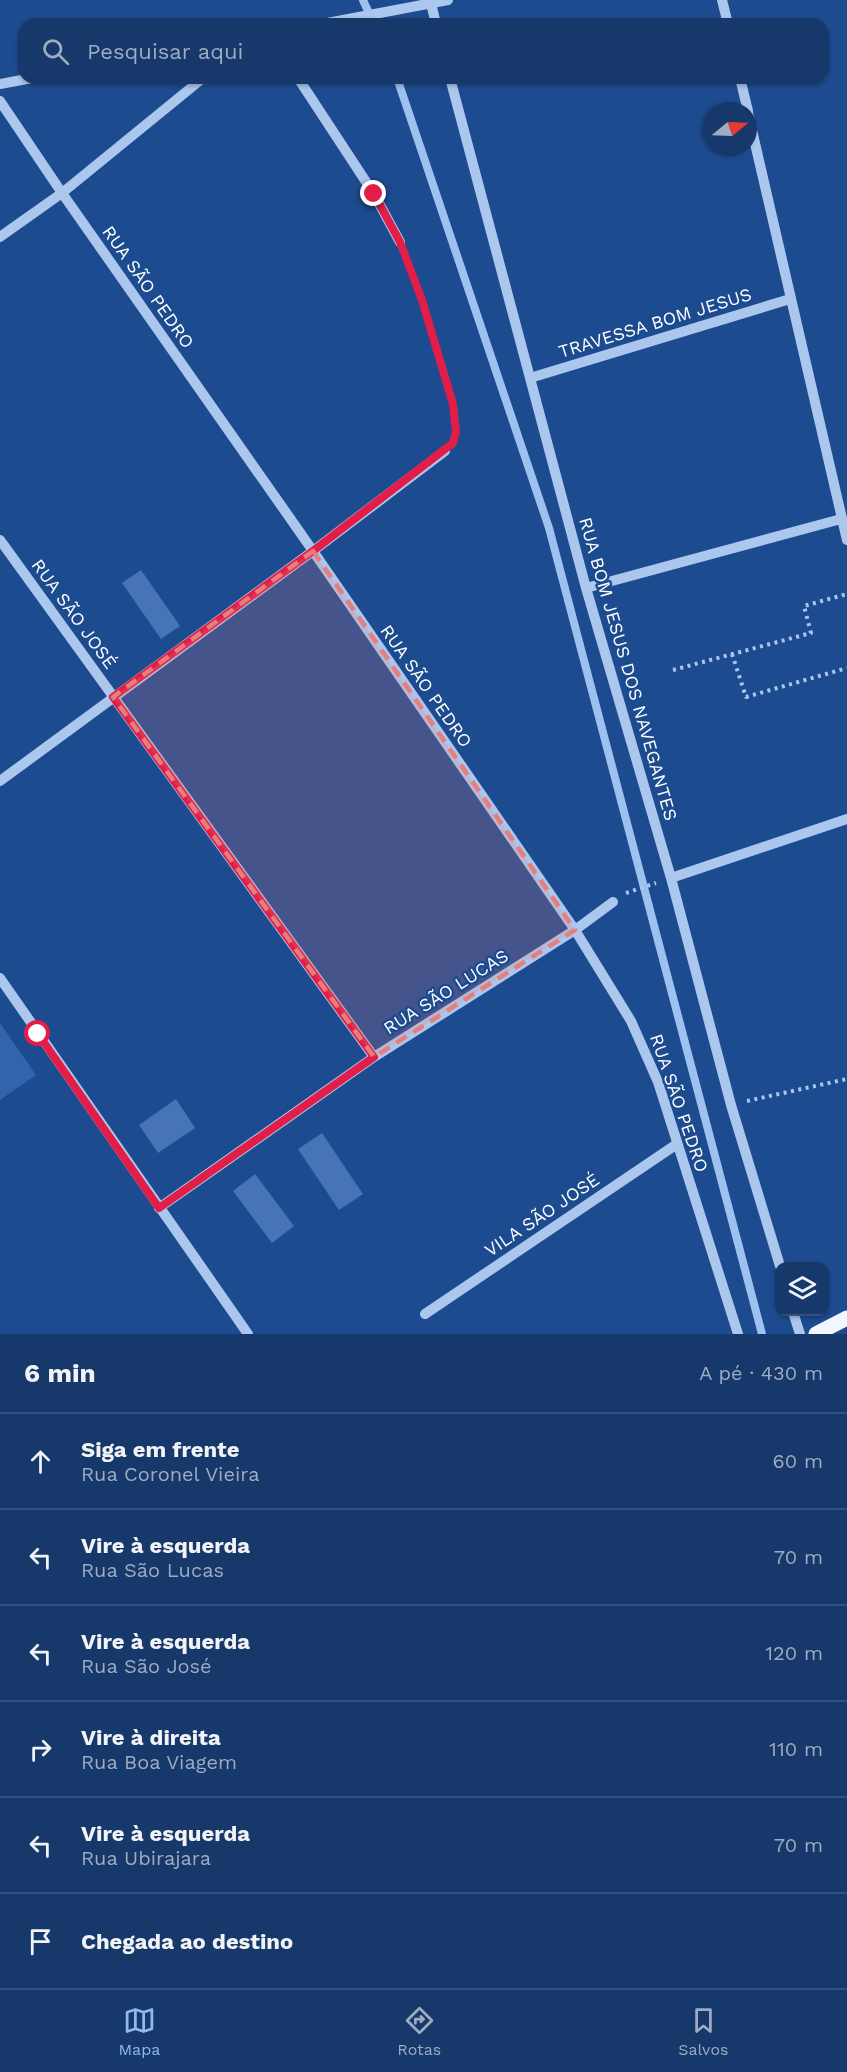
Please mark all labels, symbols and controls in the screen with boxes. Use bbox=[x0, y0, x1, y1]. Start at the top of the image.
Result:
search box bbox=[18, 18, 829, 84]
icon: search bbox=[39, 35, 72, 68]
text: Pesquisar aqui bbox=[87, 39, 243, 64]
north arrow bbox=[703, 102, 757, 156]
route end bbox=[360, 180, 386, 206]
street label: RUA SÃO PEDRO bbox=[98, 221, 199, 352]
street label: TRAVESSA BOM JESUS bbox=[556, 283, 754, 362]
street label: RUA BOM JESUS DOS NAVEGANTES bbox=[575, 515, 682, 823]
street label: RUA SÃO JOSÉ bbox=[28, 555, 121, 673]
street label: RUA SÃO PEDRO bbox=[376, 620, 477, 751]
street label: RUA SÃO LUCAS bbox=[380, 945, 512, 1038]
route start bbox=[24, 1020, 50, 1046]
street label: RUA SÃO PEDRO bbox=[646, 1031, 713, 1175]
street label: VILA SÃO JOSÉ bbox=[480, 1168, 603, 1261]
map controls bbox=[775, 1262, 829, 1316]
button: layers bbox=[775, 1262, 829, 1316]
text: 6 min bbox=[24, 1358, 96, 1388]
text: A pé · 430 m bbox=[699, 1361, 823, 1385]
text: Siga em frente bbox=[81, 1437, 239, 1462]
icon: ahead bbox=[24, 1445, 57, 1478]
text: 60 m bbox=[773, 1449, 823, 1473]
text: Rua Coronel Vieira bbox=[81, 1462, 259, 1486]
text: Vire à esquerda bbox=[81, 1533, 250, 1558]
icon: left bbox=[24, 1541, 57, 1574]
text: 70 m bbox=[774, 1545, 823, 1569]
text: Rua São Lucas bbox=[81, 1558, 224, 1582]
text: Vire à esquerda bbox=[81, 1629, 250, 1654]
icon: left bbox=[24, 1637, 57, 1670]
text: 120 m bbox=[765, 1641, 823, 1665]
text: Rua São José bbox=[81, 1654, 212, 1678]
text: Vire à direita bbox=[81, 1725, 221, 1750]
icon: right bbox=[24, 1733, 57, 1766]
text: 110 m bbox=[769, 1737, 823, 1761]
text: Rua Boa Viagem bbox=[81, 1750, 237, 1774]
text: Vire à esquerda bbox=[81, 1821, 250, 1846]
icon: left bbox=[24, 1829, 57, 1862]
text: 70 m bbox=[774, 1833, 823, 1857]
text: Rua Ubirajara bbox=[81, 1846, 211, 1870]
icon: arrive bbox=[24, 1925, 57, 1958]
text: Chegada ao destino bbox=[81, 1929, 293, 1954]
tab: Mapa bbox=[119, 2004, 160, 2059]
tab: Rotas bbox=[397, 2004, 441, 2059]
tab: Salvos bbox=[678, 2004, 728, 2059]

